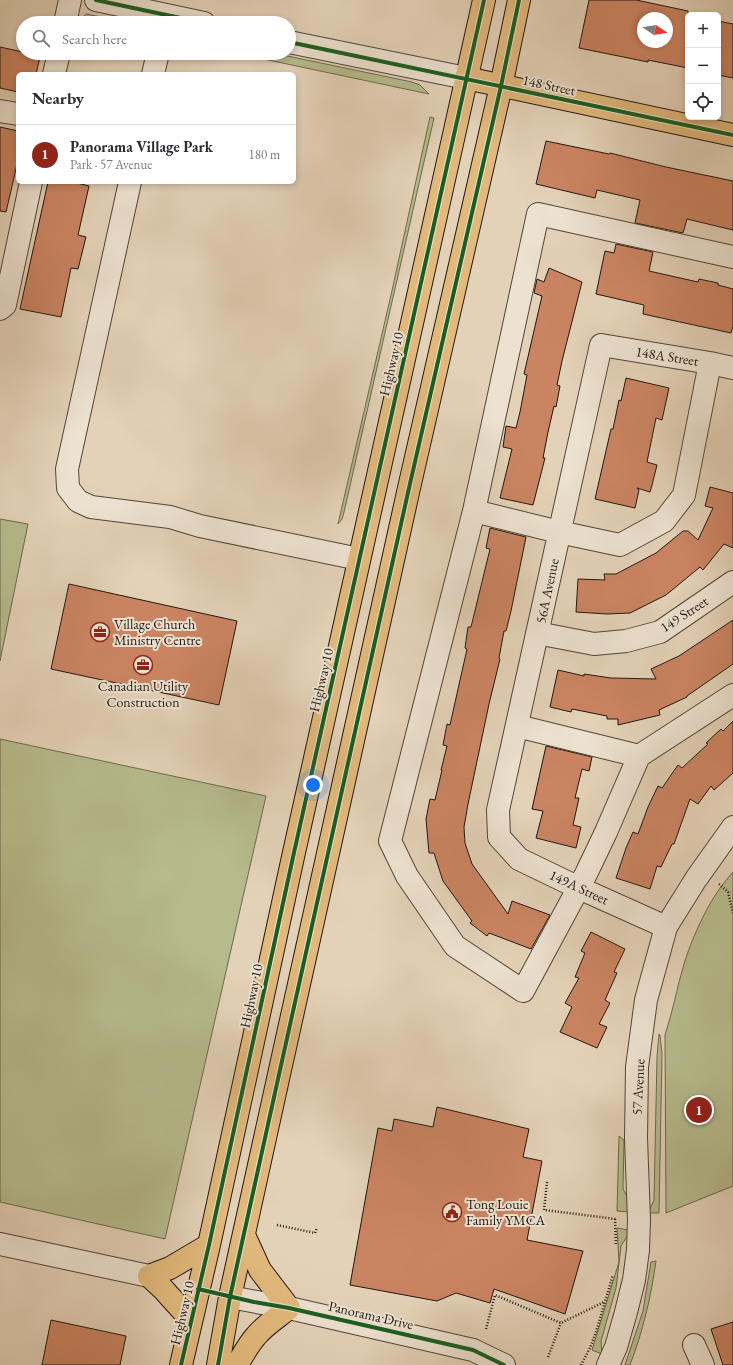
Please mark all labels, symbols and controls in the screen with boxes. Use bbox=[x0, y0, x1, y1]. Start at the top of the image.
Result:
north arrow bbox=[637, 12, 673, 48]
map controls bbox=[685, 12, 721, 120]
button: + bbox=[685, 12, 721, 48]
search box bbox=[16, 16, 296, 60]
icon: search bbox=[30, 27, 52, 49]
text: Search here bbox=[62, 29, 127, 48]
button: − bbox=[685, 48, 721, 84]
street label: 148 Street bbox=[521, 71, 578, 100]
button: locate bbox=[685, 84, 721, 120]
text: Nearby bbox=[32, 87, 84, 109]
text: Panorama Village Park bbox=[70, 137, 213, 156]
text: 1 bbox=[42, 146, 48, 163]
text: 180 m bbox=[249, 146, 280, 163]
text: Park · 57 Avenue bbox=[70, 156, 152, 173]
street label: Highway 10 bbox=[375, 330, 407, 398]
street label: 148A Street bbox=[634, 342, 700, 370]
street label: 56A Avenue bbox=[531, 556, 563, 625]
street label: 149 Street bbox=[657, 591, 712, 636]
place label: Village Church Ministry Centre bbox=[114, 615, 201, 649]
office icon: Village Church Ministry Centre bbox=[89, 621, 111, 643]
street label: Highway 10 bbox=[305, 646, 337, 714]
office icon: Canadian Utility Construction bbox=[132, 654, 154, 676]
place label: Canadian Utility Construction bbox=[98, 677, 189, 711]
your location bbox=[303, 775, 323, 795]
street label: 149A Street bbox=[546, 865, 612, 909]
street label: Highway 10 bbox=[235, 962, 267, 1030]
street label: 57 Avenue bbox=[628, 1058, 648, 1116]
pin: 1 bbox=[686, 1095, 712, 1125]
place label: Tong Louie Family YMCA bbox=[466, 1195, 546, 1229]
public building icon: Tong Louie Family YMCA bbox=[441, 1201, 463, 1223]
street label: Highway 10 bbox=[166, 1279, 198, 1347]
street label: Panorama Drive bbox=[327, 1297, 416, 1334]

